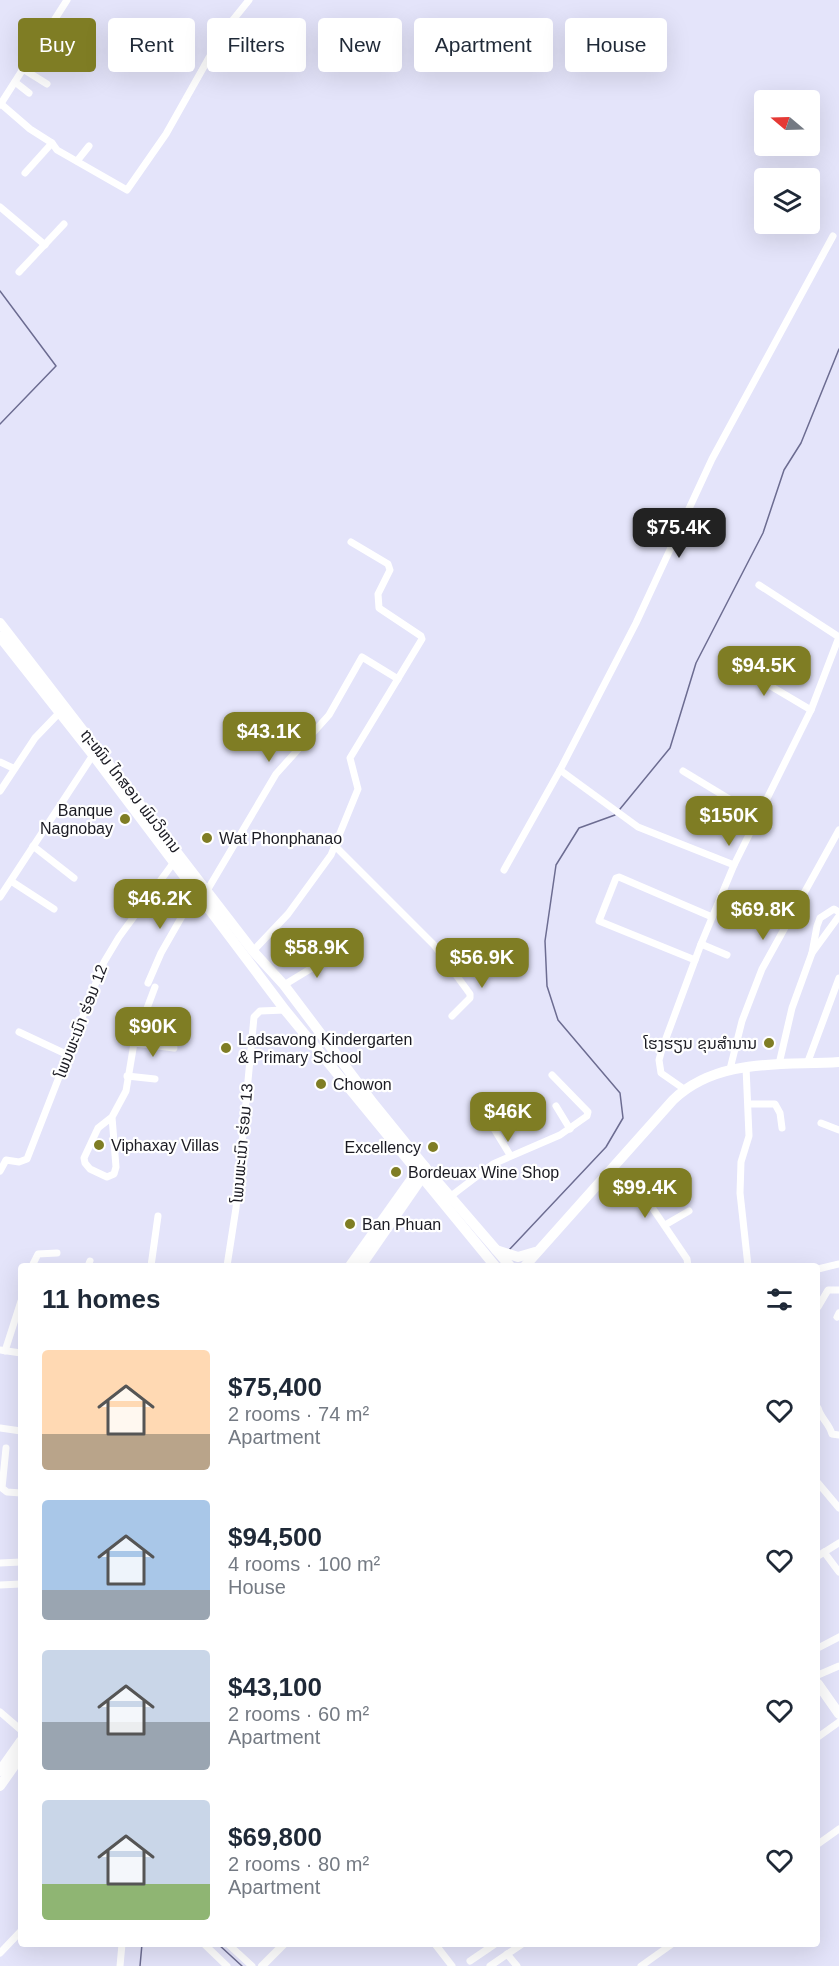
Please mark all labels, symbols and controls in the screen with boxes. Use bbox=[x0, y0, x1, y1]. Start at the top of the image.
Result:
chip: Buy bbox=[18, 18, 96, 72]
chip: Rent bbox=[108, 18, 195, 72]
chip: Filters bbox=[207, 18, 306, 72]
chip: New bbox=[318, 18, 402, 72]
chip: Apartment bbox=[414, 18, 553, 72]
chip: House bbox=[565, 18, 667, 72]
north arrow bbox=[754, 90, 820, 156]
map controls bbox=[754, 90, 820, 234]
button: layers bbox=[754, 168, 820, 234]
pin: $75.4K bbox=[630, 508, 728, 559]
text: $75.4K bbox=[647, 516, 711, 538]
pin: $94.5K bbox=[715, 646, 813, 697]
text: $94.5K bbox=[732, 654, 796, 676]
pin: $43.1K bbox=[220, 712, 318, 763]
text: $43.1K bbox=[237, 720, 301, 742]
street label: ຖະໜົນ ໄກສອນ ພົມວິຫານ bbox=[77, 726, 185, 856]
pin: $150K bbox=[687, 796, 771, 847]
place label: Banque Nagnobay bbox=[40, 802, 113, 837]
text: $150K bbox=[700, 804, 758, 826]
marker: Banque Nagnobay bbox=[118, 812, 132, 826]
place label: Wat Phonphanao bbox=[219, 830, 342, 847]
marker: Wat Phonphanao bbox=[200, 831, 214, 845]
pin: $46.2K bbox=[111, 879, 209, 930]
text: $46.2K bbox=[128, 887, 192, 909]
pin: $69.8K bbox=[714, 890, 812, 941]
text: $69.8K bbox=[731, 898, 795, 920]
pin: $58.9K bbox=[268, 928, 366, 979]
text: $58.9K bbox=[285, 936, 349, 958]
pin: $56.9K bbox=[433, 938, 531, 989]
text: $56.9K bbox=[450, 946, 514, 968]
street label: ໂພນພະເນົາ ຮ່ອມ 12 bbox=[51, 962, 110, 1081]
pin: $90K bbox=[117, 1007, 189, 1058]
text: $90K bbox=[129, 1015, 177, 1037]
place label: Ladsavong Kindergarten & Primary School bbox=[238, 1031, 412, 1066]
place label: ໂຮງຮຽນ ຂຸນສຳນານ bbox=[643, 1035, 757, 1054]
marker: ໂຮງຮຽນ ຂຸນສຳນານ bbox=[762, 1036, 776, 1050]
marker: Ladsavong Kindergarten & Primary School bbox=[219, 1041, 233, 1055]
place label: Chowon bbox=[333, 1076, 392, 1093]
marker: Chowon bbox=[314, 1077, 328, 1091]
street label: ໂພນພະເນົາ ຮ່ອມ 13 bbox=[228, 1083, 256, 1204]
pin: $46K bbox=[472, 1092, 544, 1143]
text: $46K bbox=[484, 1100, 532, 1122]
place label: Viphaxay Villas bbox=[111, 1137, 219, 1154]
marker: Viphaxay Villas bbox=[92, 1138, 106, 1152]
place label: Excellency bbox=[345, 1139, 421, 1156]
marker: Excellency bbox=[426, 1140, 440, 1154]
place label: Bordeuax Wine Shop bbox=[408, 1164, 559, 1181]
marker: Bordeuax Wine Shop bbox=[389, 1165, 403, 1179]
pin: $99.4K bbox=[596, 1168, 694, 1219]
text: $99.4K bbox=[613, 1176, 677, 1198]
place label: Ban Phuan bbox=[362, 1216, 441, 1233]
marker: Ban Phuan bbox=[343, 1217, 357, 1231]
icon: filters bbox=[763, 1283, 796, 1316]
text: 11 homes bbox=[42, 1284, 161, 1314]
text: $75,400 bbox=[228, 1372, 322, 1402]
icon: home bbox=[90, 1374, 162, 1446]
icon: heart bbox=[763, 1394, 796, 1427]
text: 2 rooms · 74 m² bbox=[228, 1403, 369, 1425]
text: Apartment bbox=[228, 1426, 320, 1448]
text: $94,500 bbox=[228, 1522, 322, 1552]
icon: home bbox=[90, 1524, 162, 1596]
icon: heart bbox=[763, 1544, 796, 1577]
text: 4 rooms · 100 m² bbox=[228, 1553, 380, 1575]
text: House bbox=[228, 1576, 286, 1598]
text: $43,100 bbox=[228, 1672, 322, 1702]
icon: home bbox=[90, 1674, 162, 1746]
icon: heart bbox=[763, 1694, 796, 1727]
text: 2 rooms · 60 m² bbox=[228, 1703, 369, 1725]
text: Apartment bbox=[228, 1726, 320, 1748]
text: $69,800 bbox=[228, 1822, 322, 1852]
icon: home bbox=[90, 1824, 162, 1896]
icon: heart bbox=[763, 1844, 796, 1877]
text: 2 rooms · 80 m² bbox=[228, 1853, 369, 1875]
text: Apartment bbox=[228, 1876, 320, 1898]

